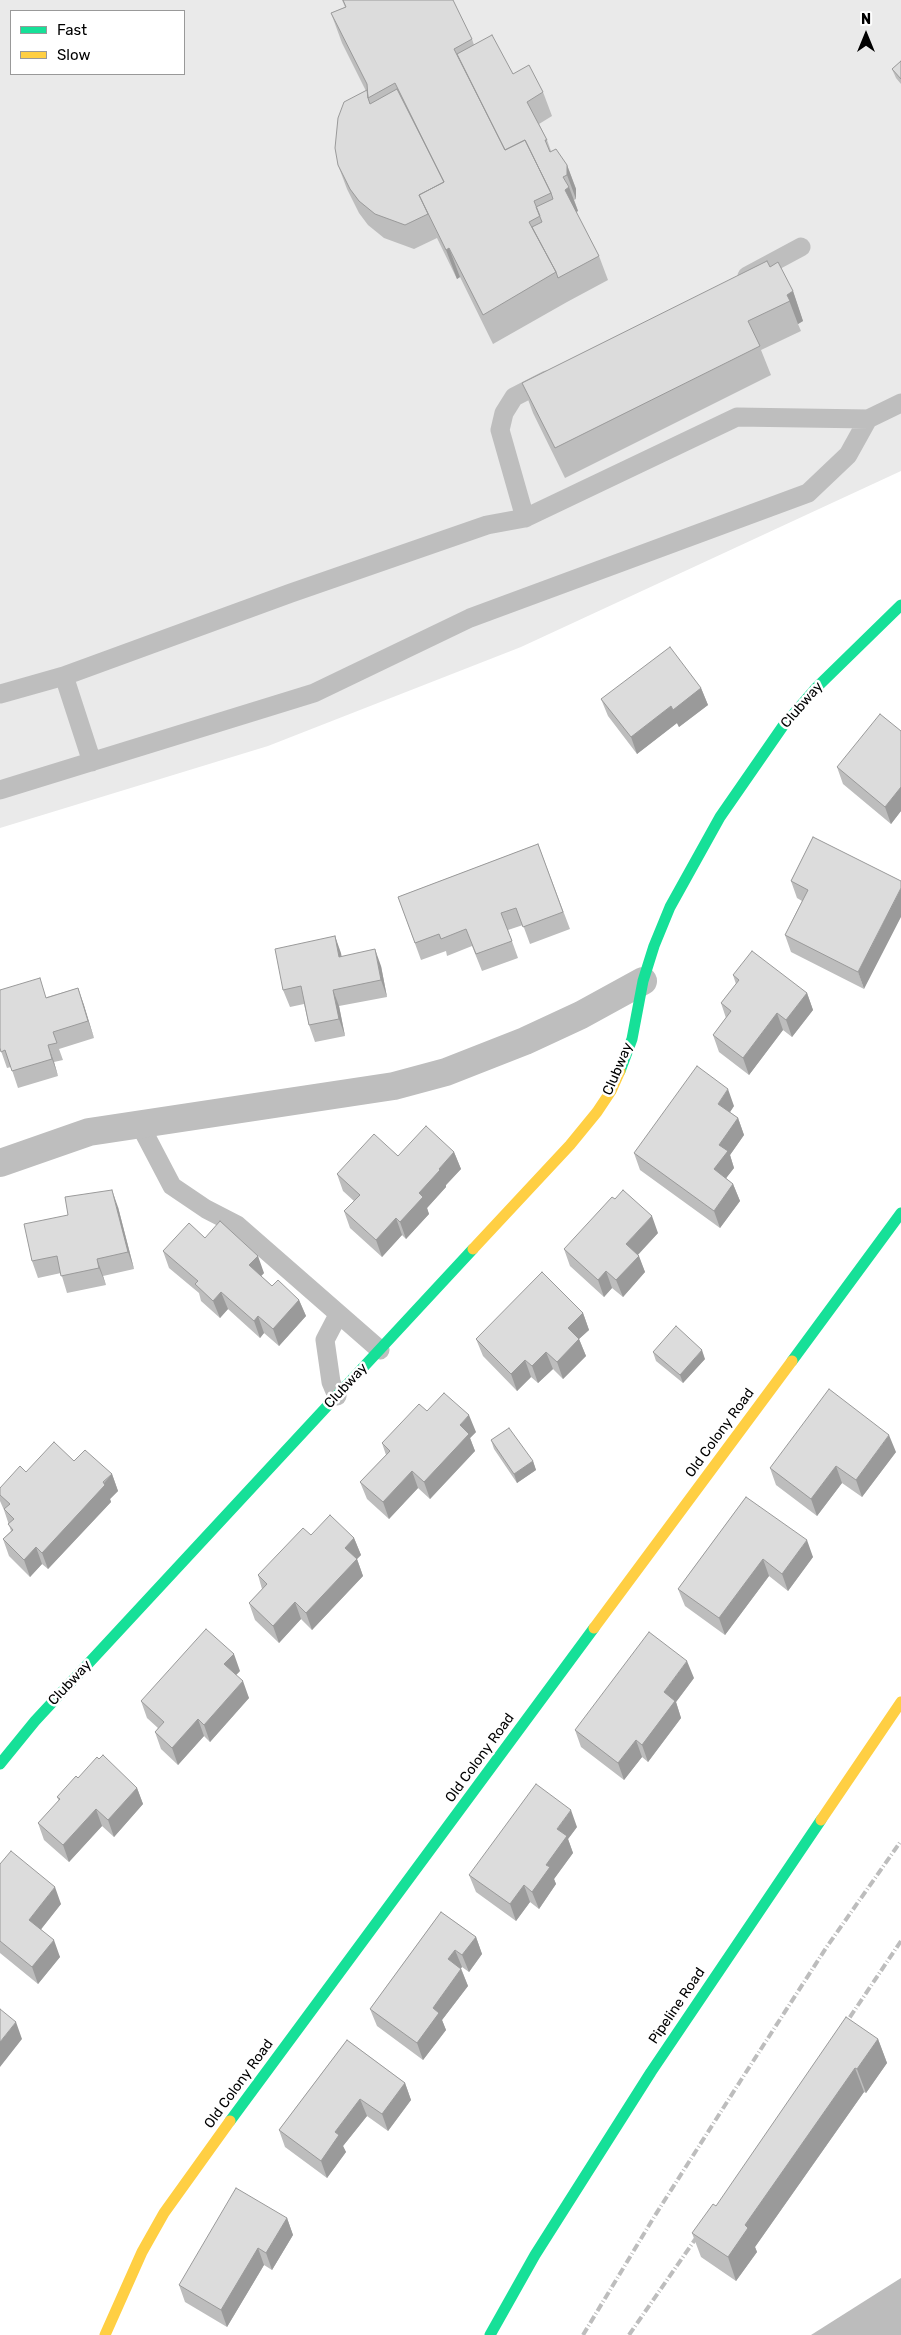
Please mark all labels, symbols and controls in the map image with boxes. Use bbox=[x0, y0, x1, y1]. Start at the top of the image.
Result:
legend bbox=[10, 10, 185, 75]
north arrow bbox=[841, 10, 891, 60]
text: N bbox=[861, 11, 871, 28]
text: Fast bbox=[57, 21, 87, 39]
text: Slow bbox=[57, 46, 90, 64]
street label: Clubway bbox=[777, 679, 827, 731]
street label: Clubway bbox=[599, 1040, 637, 1098]
street label: Clubway bbox=[321, 1360, 371, 1412]
street label: Old Colony Road bbox=[682, 1385, 758, 1481]
street label: Clubway bbox=[45, 1657, 95, 1709]
street label: Old Colony Road bbox=[442, 1710, 518, 1806]
street label: Pipeline Road bbox=[645, 1965, 709, 2047]
street label: Old Colony Road bbox=[201, 2036, 277, 2132]

